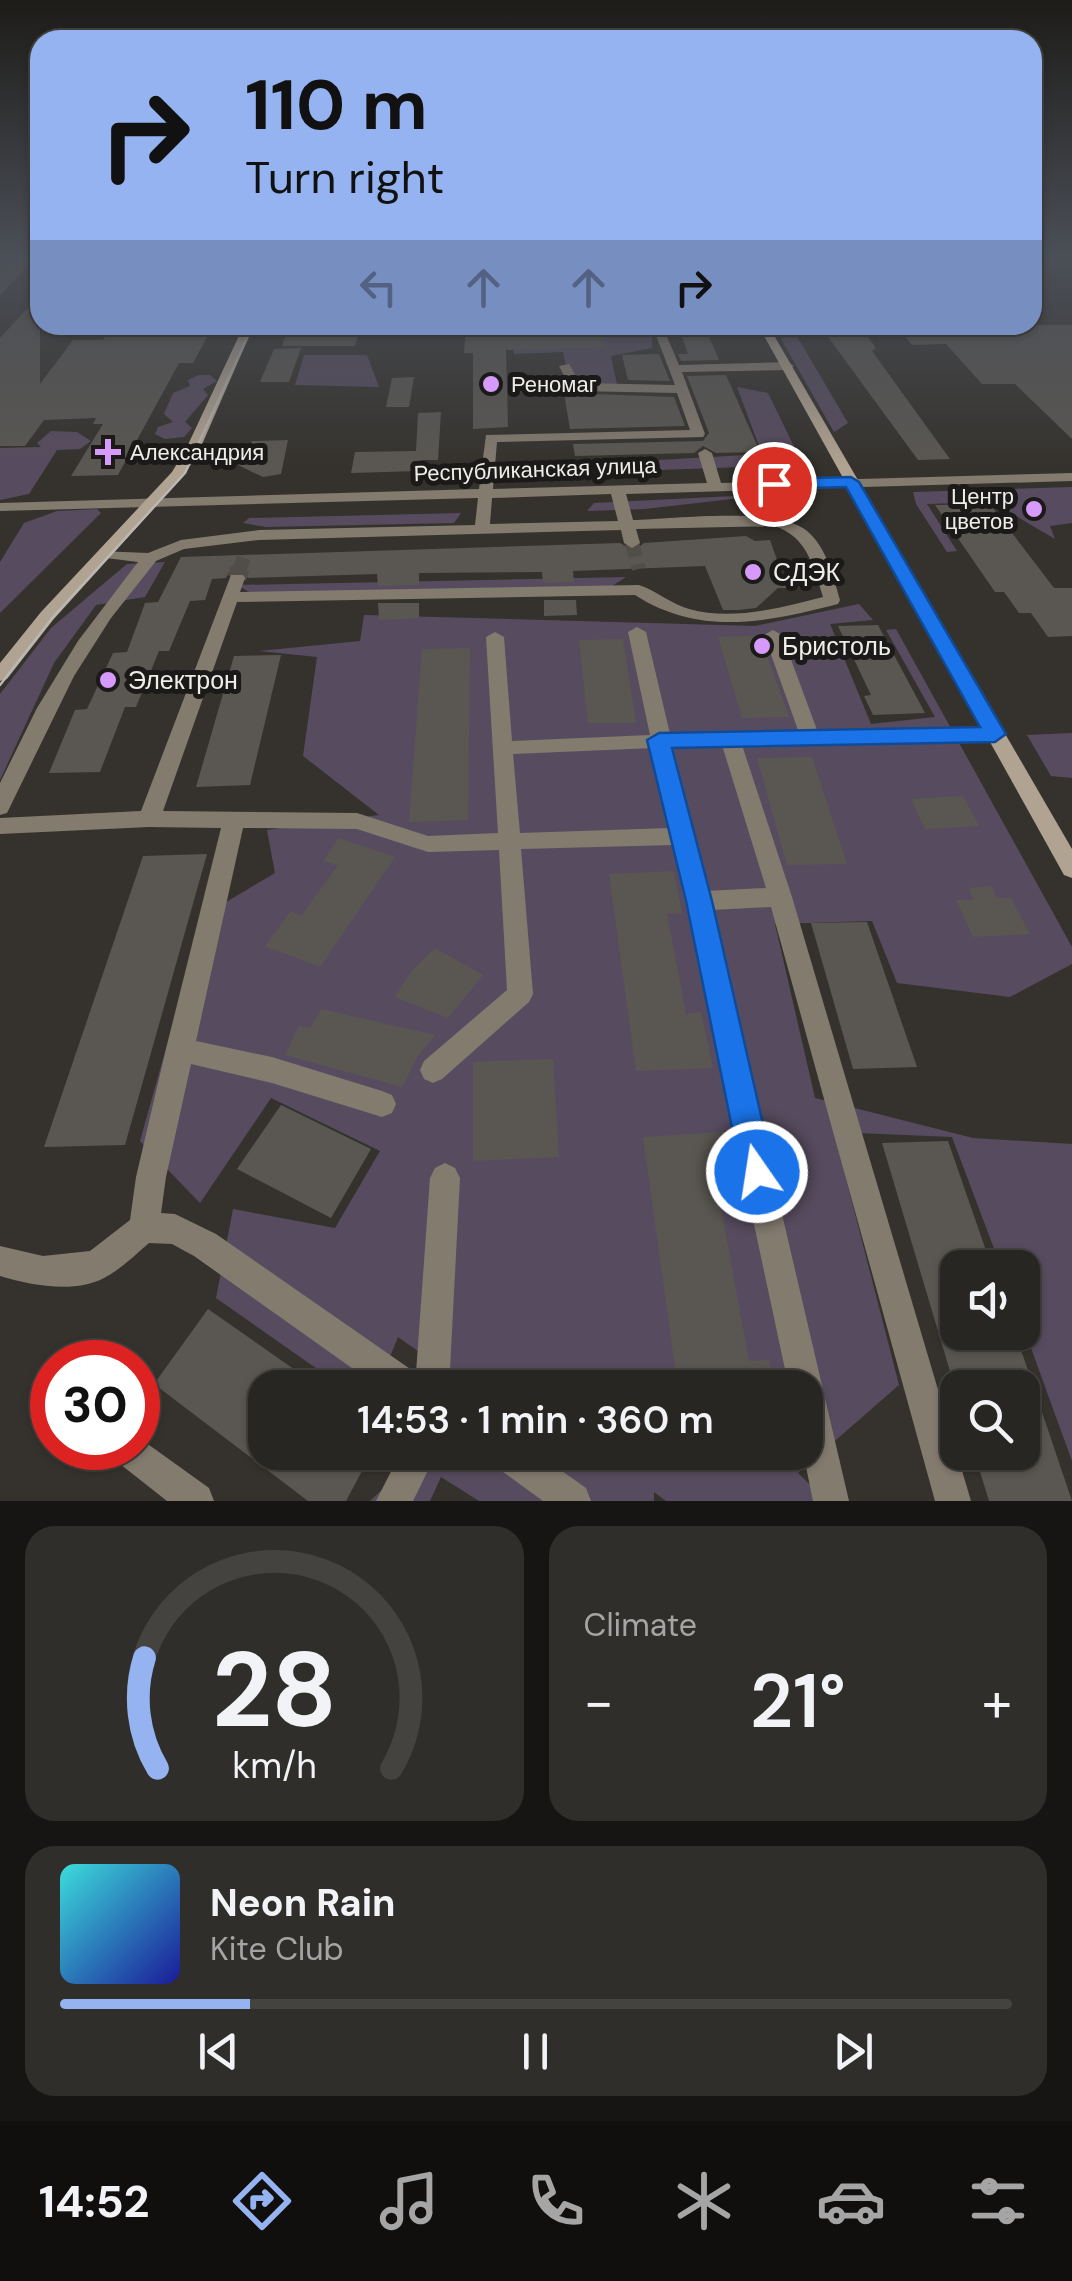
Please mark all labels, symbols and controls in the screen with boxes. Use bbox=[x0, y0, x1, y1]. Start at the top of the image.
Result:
text: 110 m bbox=[245, 60, 428, 151]
icon: right bbox=[80, 70, 210, 200]
text: Turn right bbox=[245, 148, 444, 207]
icon: left bbox=[351, 260, 406, 315]
icon: ahead bbox=[456, 260, 511, 315]
icon: ahead bbox=[561, 260, 616, 315]
icon: right bbox=[666, 260, 721, 315]
place label: Реномаг bbox=[511, 370, 597, 399]
marker: Реномаг bbox=[480, 373, 502, 395]
place label: Александрия bbox=[130, 438, 264, 467]
marker: Александрия bbox=[95, 439, 121, 465]
pin bbox=[732, 442, 817, 527]
street label: Республиканская улица bbox=[413, 451, 658, 488]
icon: arrive bbox=[747, 457, 802, 512]
place label: Центр цветов bbox=[945, 482, 1014, 536]
marker: Центр цветов bbox=[1023, 498, 1045, 520]
place label: СДЭК bbox=[773, 556, 840, 589]
marker: СДЭК bbox=[742, 561, 764, 583]
place label: Бристоль bbox=[782, 630, 891, 663]
marker: Бристоль bbox=[751, 635, 773, 657]
place label: Электрон bbox=[128, 664, 238, 697]
marker: Электрон bbox=[97, 669, 119, 691]
position arrow bbox=[705, 1120, 809, 1224]
map controls bbox=[940, 1250, 1040, 1470]
button: sound bbox=[940, 1250, 1040, 1350]
speed limit sign: 30 bbox=[30, 1340, 160, 1470]
button: search bbox=[940, 1370, 1040, 1470]
text: 14:53 · 1 min · 360 m bbox=[357, 1395, 714, 1445]
text: Climate bbox=[584, 1604, 697, 1646]
text: 28 bbox=[212, 1623, 337, 1758]
text: 21° bbox=[750, 1653, 846, 1750]
text: − bbox=[584, 1666, 614, 1738]
text: + bbox=[982, 1666, 1012, 1738]
text: km/h bbox=[232, 1743, 316, 1789]
text: Neon Rain bbox=[210, 1878, 395, 1928]
text: Kite Club bbox=[210, 1928, 344, 1970]
icon: previous bbox=[191, 2024, 246, 2079]
icon: pause bbox=[508, 2024, 563, 2079]
icon: next bbox=[826, 2024, 881, 2079]
icon: directions bbox=[227, 2166, 297, 2236]
icon: music bbox=[374, 2166, 444, 2236]
icon: phone bbox=[521, 2166, 591, 2236]
icon: climate bbox=[669, 2166, 739, 2236]
icon: car bbox=[816, 2166, 886, 2236]
icon: filters bbox=[963, 2166, 1033, 2236]
text: 14:52 bbox=[39, 2172, 149, 2231]

